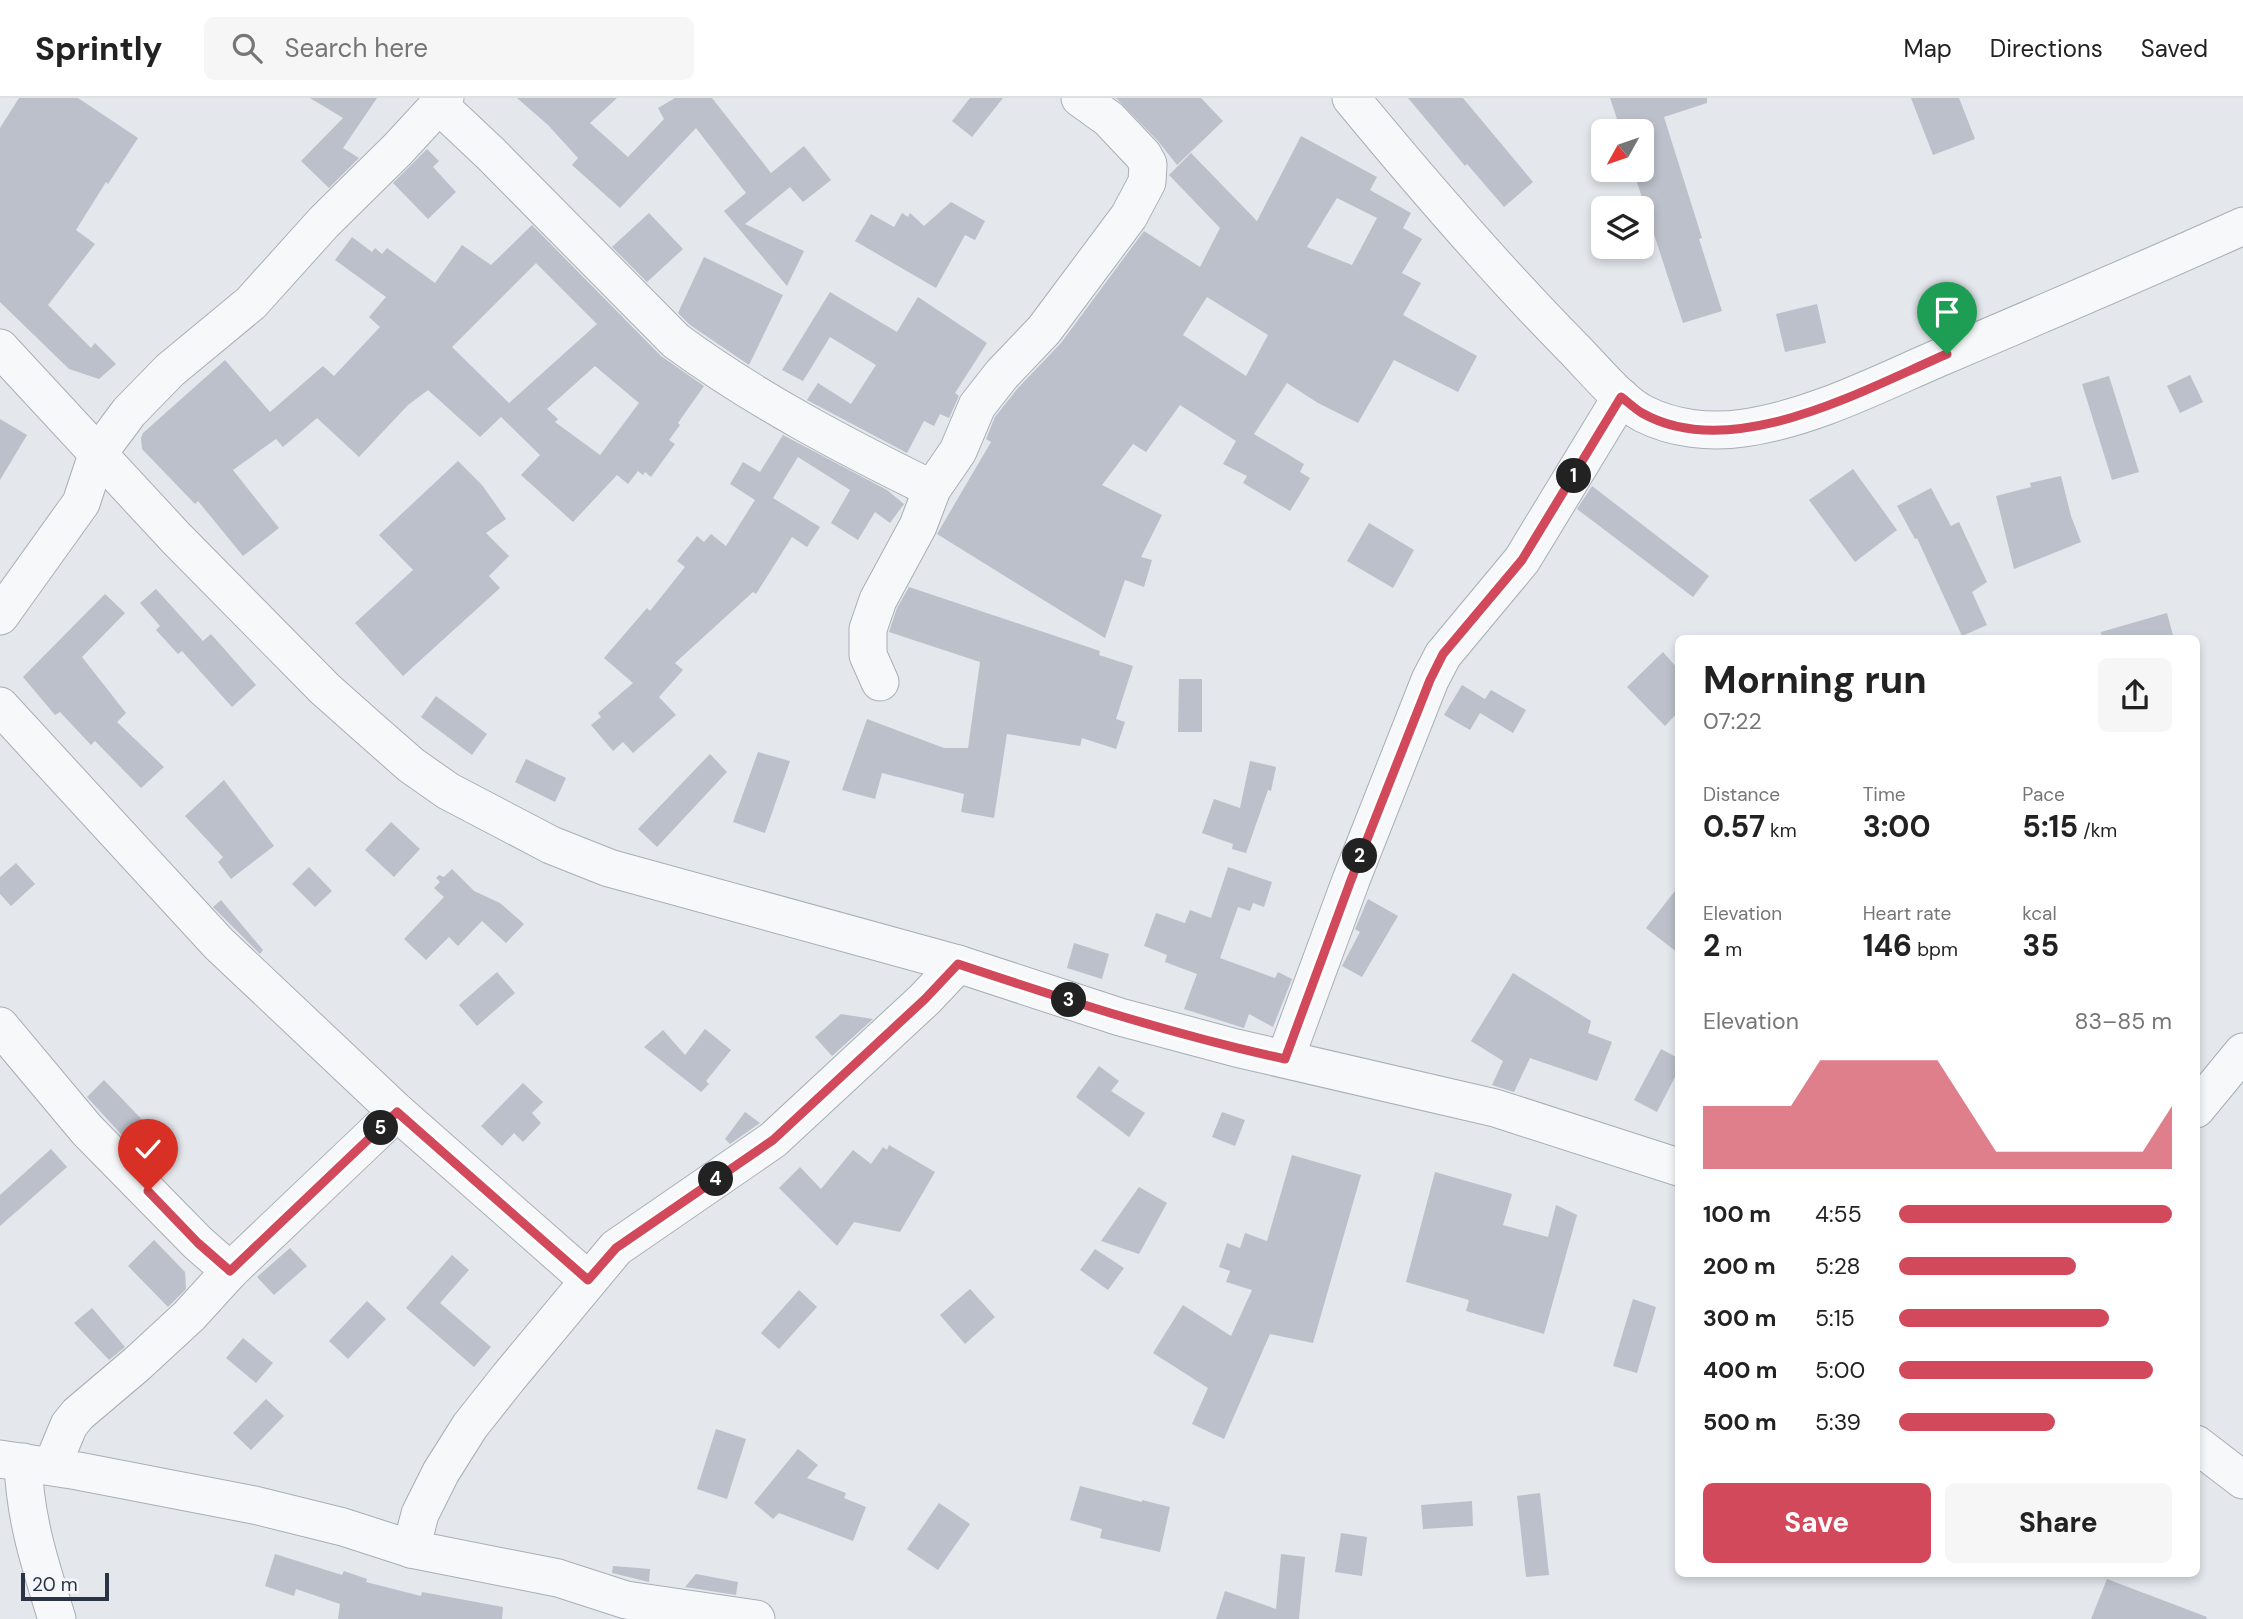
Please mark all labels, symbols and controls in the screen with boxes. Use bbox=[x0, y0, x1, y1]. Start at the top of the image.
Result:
search box bbox=[204, 17, 694, 80]
text: Sprintly bbox=[35, 27, 162, 70]
icon: search bbox=[228, 29, 266, 67]
text: Search here bbox=[284, 31, 428, 65]
text: Map bbox=[1904, 33, 1952, 64]
text: Directions bbox=[1990, 33, 2103, 64]
text: Saved bbox=[2141, 33, 2208, 64]
north arrow bbox=[1591, 119, 1654, 182]
map controls bbox=[1591, 119, 1654, 259]
button: layers bbox=[1591, 196, 1654, 259]
pin bbox=[1917, 282, 1977, 354]
icon: arrive bbox=[1928, 293, 1966, 331]
pin: 1 bbox=[1556, 458, 1592, 494]
text: 1 bbox=[1570, 463, 1577, 488]
text: Morning run bbox=[1703, 655, 1927, 705]
button: share bbox=[2098, 658, 2172, 732]
text: 07:22 bbox=[1703, 706, 1762, 736]
text: Distance bbox=[1703, 782, 1780, 807]
text: Time bbox=[1863, 782, 1906, 807]
text: Pace bbox=[2022, 782, 2065, 807]
text: 0.57 bbox=[1703, 807, 1765, 846]
text: 3:00 bbox=[1863, 807, 1931, 846]
text: 5:15 bbox=[2022, 807, 2078, 846]
text: km bbox=[1765, 818, 1797, 843]
text: /km bbox=[2078, 818, 2117, 843]
pin: 2 bbox=[1342, 838, 1378, 874]
text: 2 bbox=[1354, 843, 1365, 868]
text: Elevation bbox=[1703, 901, 1782, 926]
text: Heart rate bbox=[1863, 901, 1951, 926]
text: kcal bbox=[2022, 901, 2057, 926]
text: 2 bbox=[1703, 926, 1720, 965]
text: 146 bbox=[1863, 926, 1912, 965]
text: 35 bbox=[2022, 926, 2059, 965]
text: m bbox=[1720, 937, 1742, 962]
text: bpm bbox=[1912, 937, 1958, 962]
pin: 3 bbox=[1052, 982, 1086, 1018]
text: 3 bbox=[1063, 987, 1074, 1012]
text: Elevation bbox=[1703, 1006, 1799, 1036]
text: 83–85 m bbox=[2074, 1006, 2172, 1036]
pin: 5 bbox=[364, 1110, 398, 1146]
text: 5 bbox=[375, 1115, 386, 1140]
pin bbox=[118, 1119, 178, 1191]
icon: check bbox=[129, 1130, 167, 1168]
pin: 4 bbox=[698, 1162, 734, 1196]
text: 4 bbox=[709, 1166, 722, 1191]
text: 100 m bbox=[1703, 1199, 1771, 1229]
text: 4:55 bbox=[1815, 1199, 1862, 1229]
text: 200 m bbox=[1703, 1251, 1776, 1281]
text: 5:28 bbox=[1815, 1251, 1861, 1281]
text: 300 m bbox=[1703, 1303, 1776, 1333]
text: 5:15 bbox=[1815, 1303, 1855, 1333]
text: 400 m bbox=[1703, 1355, 1777, 1385]
text: 5:00 bbox=[1815, 1355, 1865, 1385]
text: 500 m bbox=[1703, 1407, 1777, 1437]
text: 5:39 bbox=[1815, 1407, 1861, 1437]
button: Save bbox=[1703, 1483, 1931, 1563]
button: Share bbox=[1945, 1483, 2172, 1563]
scale bar bbox=[21, 1570, 108, 1602]
text: 20 m bbox=[32, 1572, 78, 1597]

